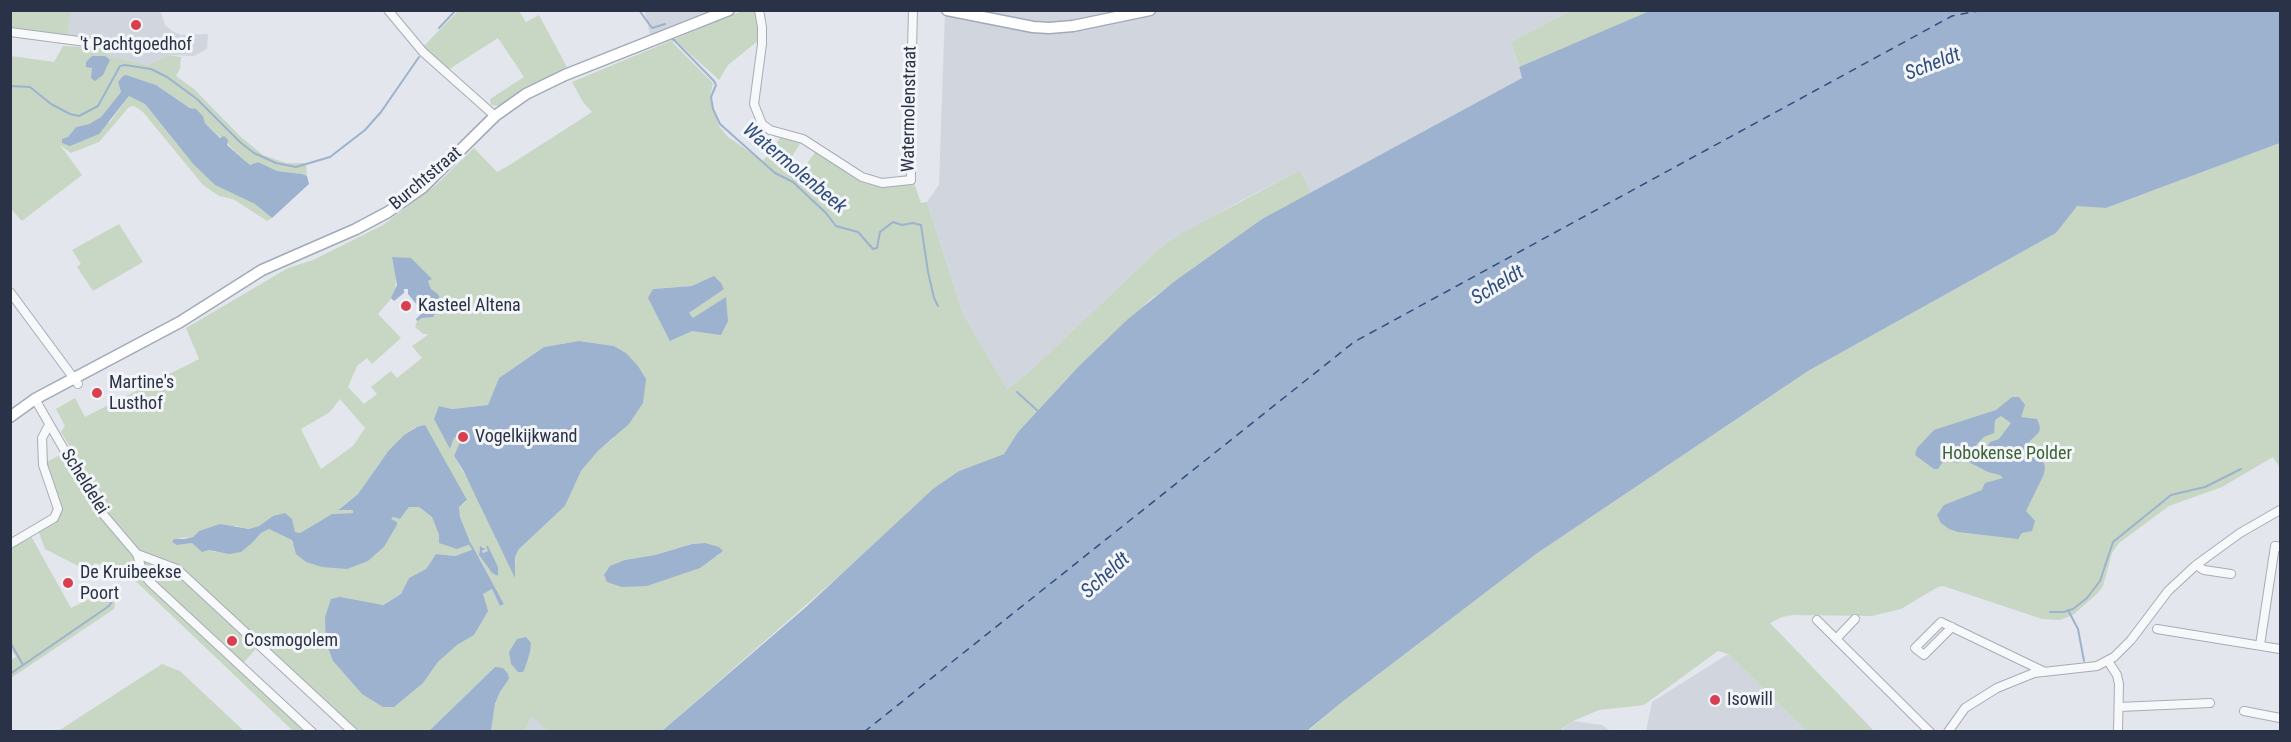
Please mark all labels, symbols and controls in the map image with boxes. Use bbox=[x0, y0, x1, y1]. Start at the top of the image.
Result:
marker: 't Pachtgoedhof bbox=[129, 18, 143, 32]
place label: 't Pachtgoedhof bbox=[80, 34, 192, 56]
water label: Scheldt bbox=[1902, 44, 1964, 86]
street label: Watermolenstraat bbox=[898, 46, 922, 172]
water label: Watermolenbeek bbox=[737, 119, 851, 219]
street label: Burchtstraat bbox=[386, 143, 466, 215]
water label: Scheldt bbox=[1467, 261, 1529, 311]
place label: Kasteel Altena bbox=[418, 295, 521, 317]
marker: Kasteel Altena bbox=[399, 299, 413, 313]
place label: Martine's Lusthof bbox=[109, 372, 174, 415]
marker: Martine's Lusthof bbox=[90, 386, 104, 400]
place label: Vogelkijkwand bbox=[475, 426, 578, 448]
marker: Vogelkijkwand bbox=[456, 430, 470, 444]
park label: Hobokense Polder bbox=[1942, 443, 2072, 465]
street label: Scheldelei bbox=[56, 445, 112, 519]
water label: Scheldt bbox=[1077, 548, 1135, 604]
place label: De Kruibeekse Poort bbox=[80, 562, 181, 604]
marker: De Kruibeekse Poort bbox=[61, 576, 75, 590]
place label: Cosmogolem bbox=[244, 630, 338, 652]
marker: Cosmogolem bbox=[225, 634, 239, 648]
place label: Isowill bbox=[1727, 689, 1773, 711]
marker: Isowill bbox=[1708, 693, 1722, 707]

